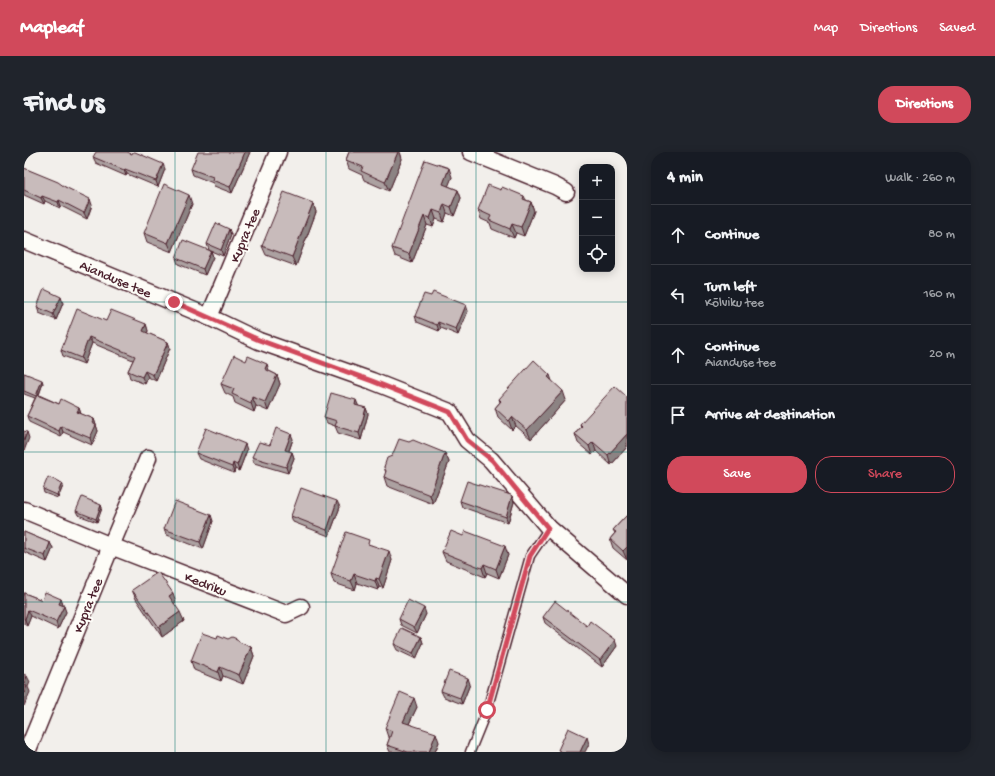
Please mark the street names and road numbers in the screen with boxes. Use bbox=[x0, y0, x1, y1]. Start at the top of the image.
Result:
street label: Kupra tee bbox=[227, 206, 266, 266]
street label: Aianduse tee bbox=[77, 258, 154, 303]
street label: Kedriku bbox=[182, 570, 229, 601]
street label: Kupra tee bbox=[71, 575, 108, 636]

